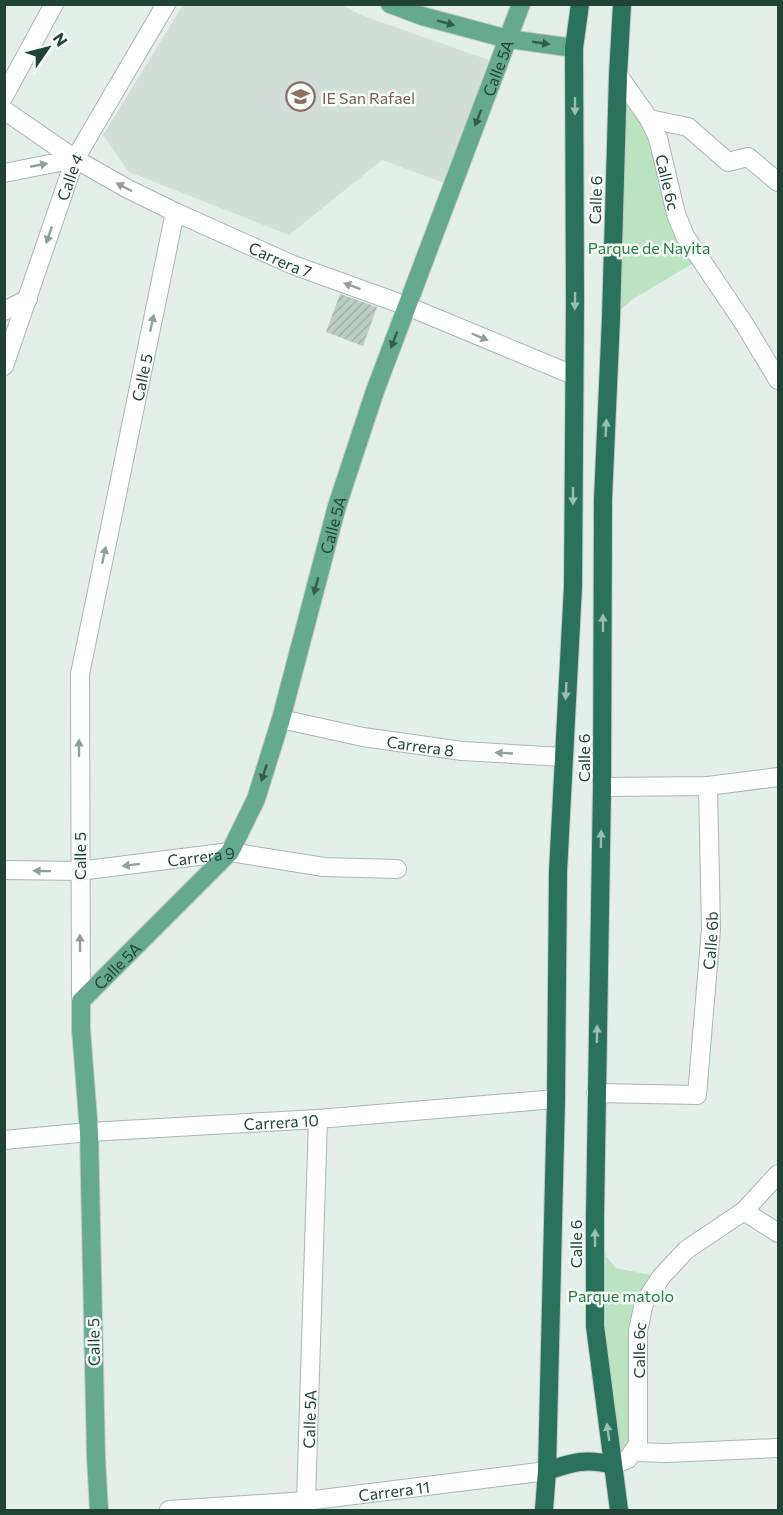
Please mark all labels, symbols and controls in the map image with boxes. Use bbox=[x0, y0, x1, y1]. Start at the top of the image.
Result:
north arrow bbox=[18, 18, 78, 78]
one-way arrow bbox=[437, 18, 455, 28]
text: N bbox=[49, 29, 72, 49]
street label: Calle 5A bbox=[478, 37, 516, 99]
one-way arrow bbox=[532, 39, 551, 48]
school or university icon: IE San Rafael bbox=[285, 81, 317, 113]
place label: IE San Rafael bbox=[322, 88, 415, 107]
one-way arrow bbox=[570, 97, 580, 116]
one-way arrow bbox=[473, 109, 482, 127]
street label: Calle 4 bbox=[52, 149, 86, 203]
street label: Calle 6c bbox=[653, 152, 684, 212]
one-way arrow bbox=[30, 160, 49, 169]
street label: Calle 6 bbox=[585, 175, 605, 225]
one-way arrow bbox=[116, 182, 133, 192]
one-way arrow bbox=[44, 226, 54, 244]
street label: Carrera 7 bbox=[246, 237, 314, 280]
park label: Parque de Nayita bbox=[588, 238, 710, 257]
one-way arrow bbox=[342, 281, 360, 291]
one-way arrow bbox=[570, 292, 580, 311]
one-way arrow bbox=[148, 313, 157, 332]
one-way arrow bbox=[389, 331, 398, 349]
one-way arrow bbox=[471, 333, 488, 342]
street label: Calle 5 bbox=[127, 352, 155, 403]
one-way arrow bbox=[602, 419, 611, 438]
one-way arrow bbox=[568, 487, 578, 506]
street label: Calle 5A bbox=[315, 493, 349, 556]
one-way arrow bbox=[100, 546, 110, 564]
one-way arrow bbox=[311, 577, 321, 595]
one-way arrow bbox=[598, 614, 608, 633]
one-way arrow bbox=[562, 682, 571, 701]
street label: Carrera 8 bbox=[386, 731, 455, 759]
street label: Calle 6 bbox=[574, 734, 593, 782]
one-way arrow bbox=[75, 738, 84, 757]
one-way arrow bbox=[495, 749, 514, 758]
one-way arrow bbox=[258, 764, 268, 782]
one-way arrow bbox=[596, 830, 606, 849]
street label: Calle 5 bbox=[70, 832, 89, 880]
street label: Carrera 9 bbox=[166, 842, 236, 869]
one-way arrow bbox=[121, 860, 140, 869]
one-way arrow bbox=[32, 866, 51, 876]
street label: Calle 6b bbox=[698, 911, 721, 970]
one-way arrow bbox=[75, 933, 85, 952]
street label: Calle 5A bbox=[89, 938, 144, 993]
one-way arrow bbox=[592, 1025, 602, 1044]
street label: Carrera 10 bbox=[243, 1109, 319, 1133]
street label: Calle 6 bbox=[566, 1220, 585, 1268]
one-way arrow bbox=[590, 1228, 600, 1247]
park label: Parque matolo bbox=[568, 1286, 674, 1305]
street label: Calle 5 bbox=[83, 1318, 103, 1366]
street label: Calle 6c bbox=[629, 1320, 649, 1379]
street label: Calle 5A bbox=[298, 1389, 319, 1449]
one-way arrow bbox=[603, 1422, 612, 1441]
street label: Carrera 11 bbox=[357, 1476, 431, 1504]

